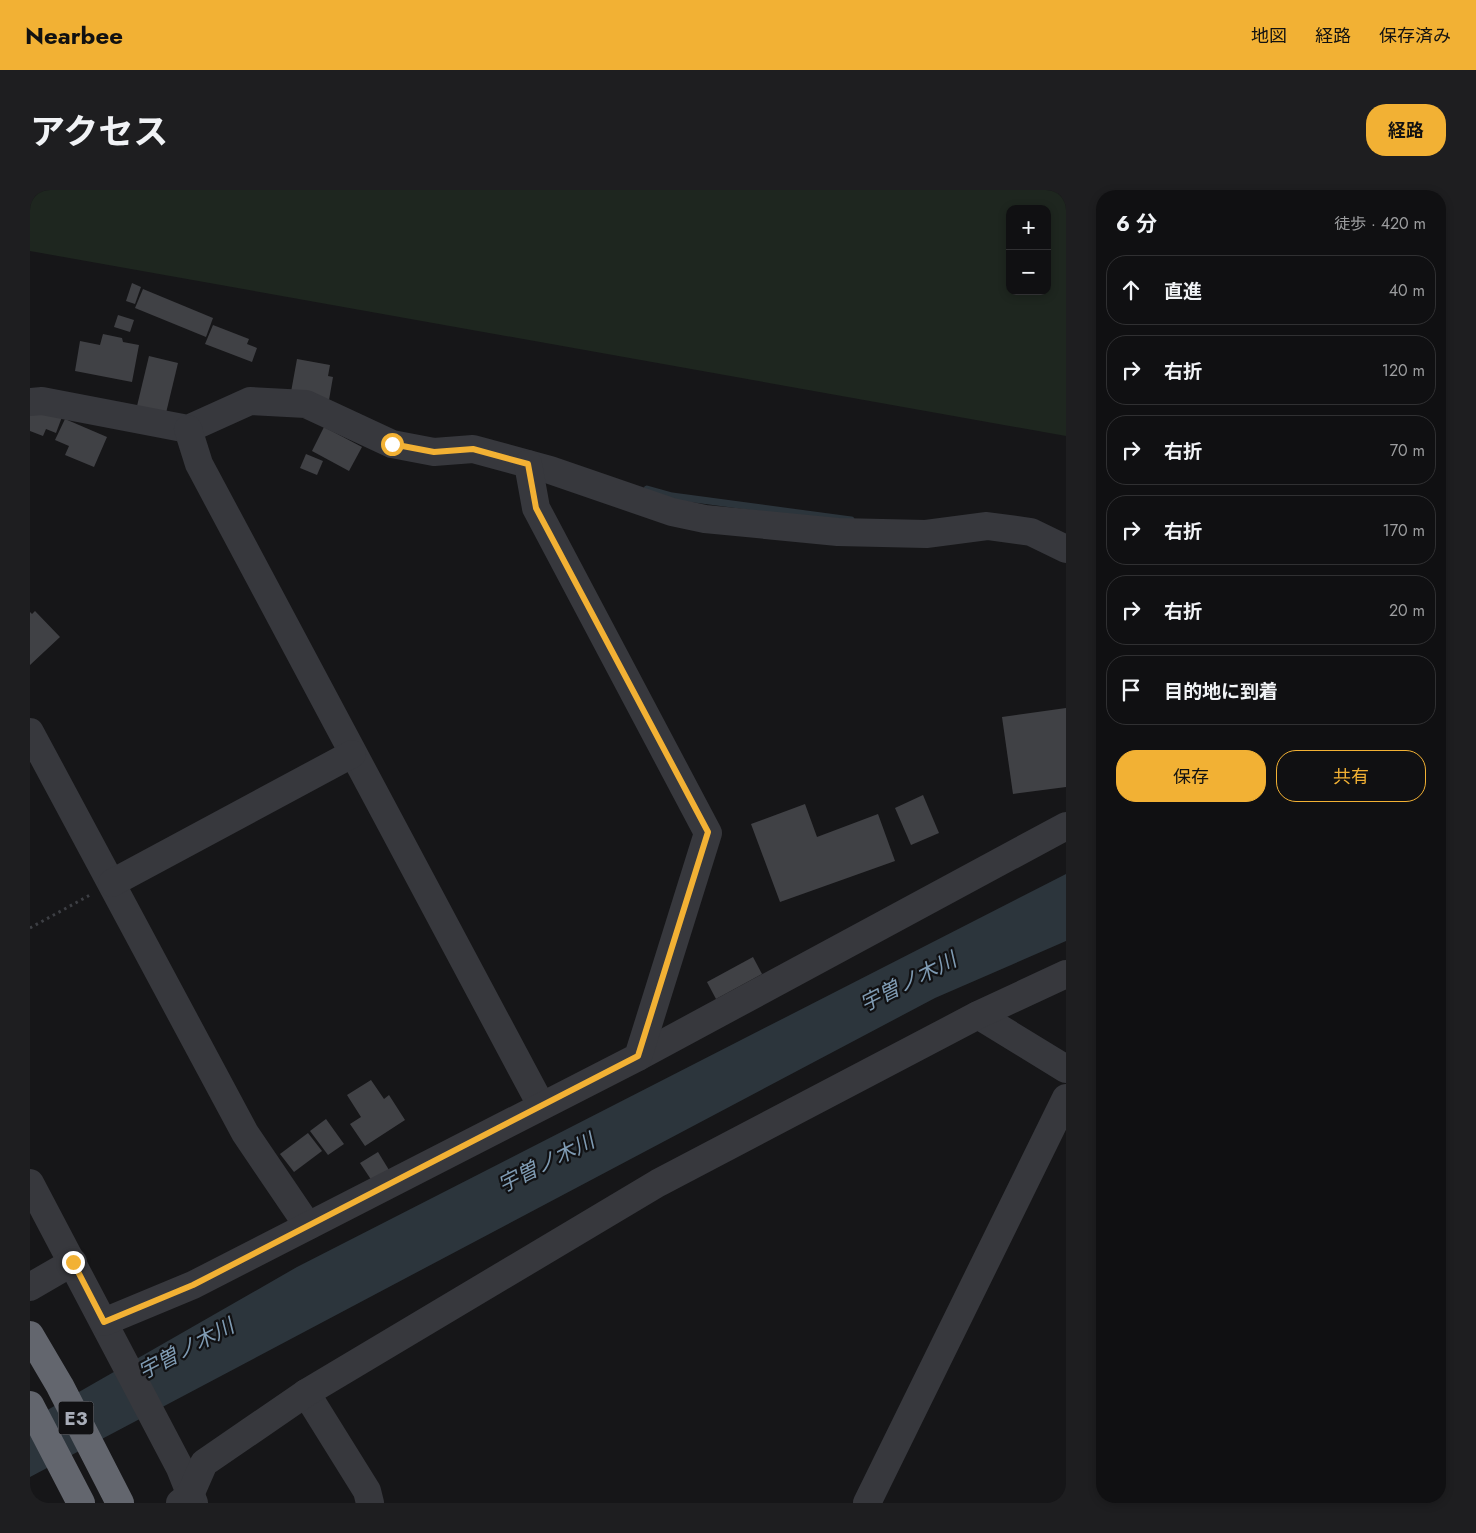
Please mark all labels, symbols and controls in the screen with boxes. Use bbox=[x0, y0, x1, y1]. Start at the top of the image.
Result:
text: Nearbee bbox=[25, 18, 123, 53]
text: 地図 bbox=[1251, 23, 1287, 49]
text: 経路 bbox=[1315, 23, 1351, 49]
text: 保存済み bbox=[1379, 23, 1451, 49]
button: 経路 bbox=[1366, 104, 1446, 156]
text: アクセス bbox=[30, 107, 168, 157]
map controls bbox=[1006, 205, 1051, 295]
button: + bbox=[1006, 205, 1051, 250]
text: 6 分 bbox=[1116, 209, 1157, 239]
text: 徒歩 · 420 m bbox=[1334, 212, 1426, 235]
button: − bbox=[1006, 250, 1051, 295]
icon: ahead bbox=[1117, 276, 1145, 304]
text: 直進 bbox=[1164, 278, 1202, 305]
text: 40 m bbox=[1389, 279, 1425, 302]
icon: right bbox=[1117, 356, 1145, 384]
text: 右折 bbox=[1164, 358, 1202, 385]
text: 120 m bbox=[1382, 359, 1425, 382]
route start bbox=[381, 433, 404, 456]
icon: right bbox=[1117, 436, 1145, 464]
text: 右折 bbox=[1164, 438, 1202, 465]
text: 70 m bbox=[1390, 439, 1425, 462]
icon: right bbox=[1117, 516, 1145, 544]
text: 右折 bbox=[1164, 518, 1202, 545]
text: 170 m bbox=[1383, 519, 1425, 542]
icon: right bbox=[1117, 596, 1145, 624]
text: 右折 bbox=[1164, 598, 1202, 625]
text: 20 m bbox=[1389, 599, 1425, 622]
icon: arrive bbox=[1117, 676, 1145, 704]
text: 目的地に到着 bbox=[1164, 678, 1278, 705]
button: 保存 bbox=[1116, 750, 1266, 802]
button: 共有 bbox=[1276, 750, 1426, 802]
water label: 宇曽ノ木川 bbox=[854, 944, 963, 1019]
water label: 宇曽ノ木川 bbox=[492, 1125, 601, 1200]
route end bbox=[62, 1251, 85, 1274]
water label: 宇曽ノ木川 bbox=[133, 1310, 241, 1387]
road number: E3 bbox=[58, 1402, 94, 1434]

